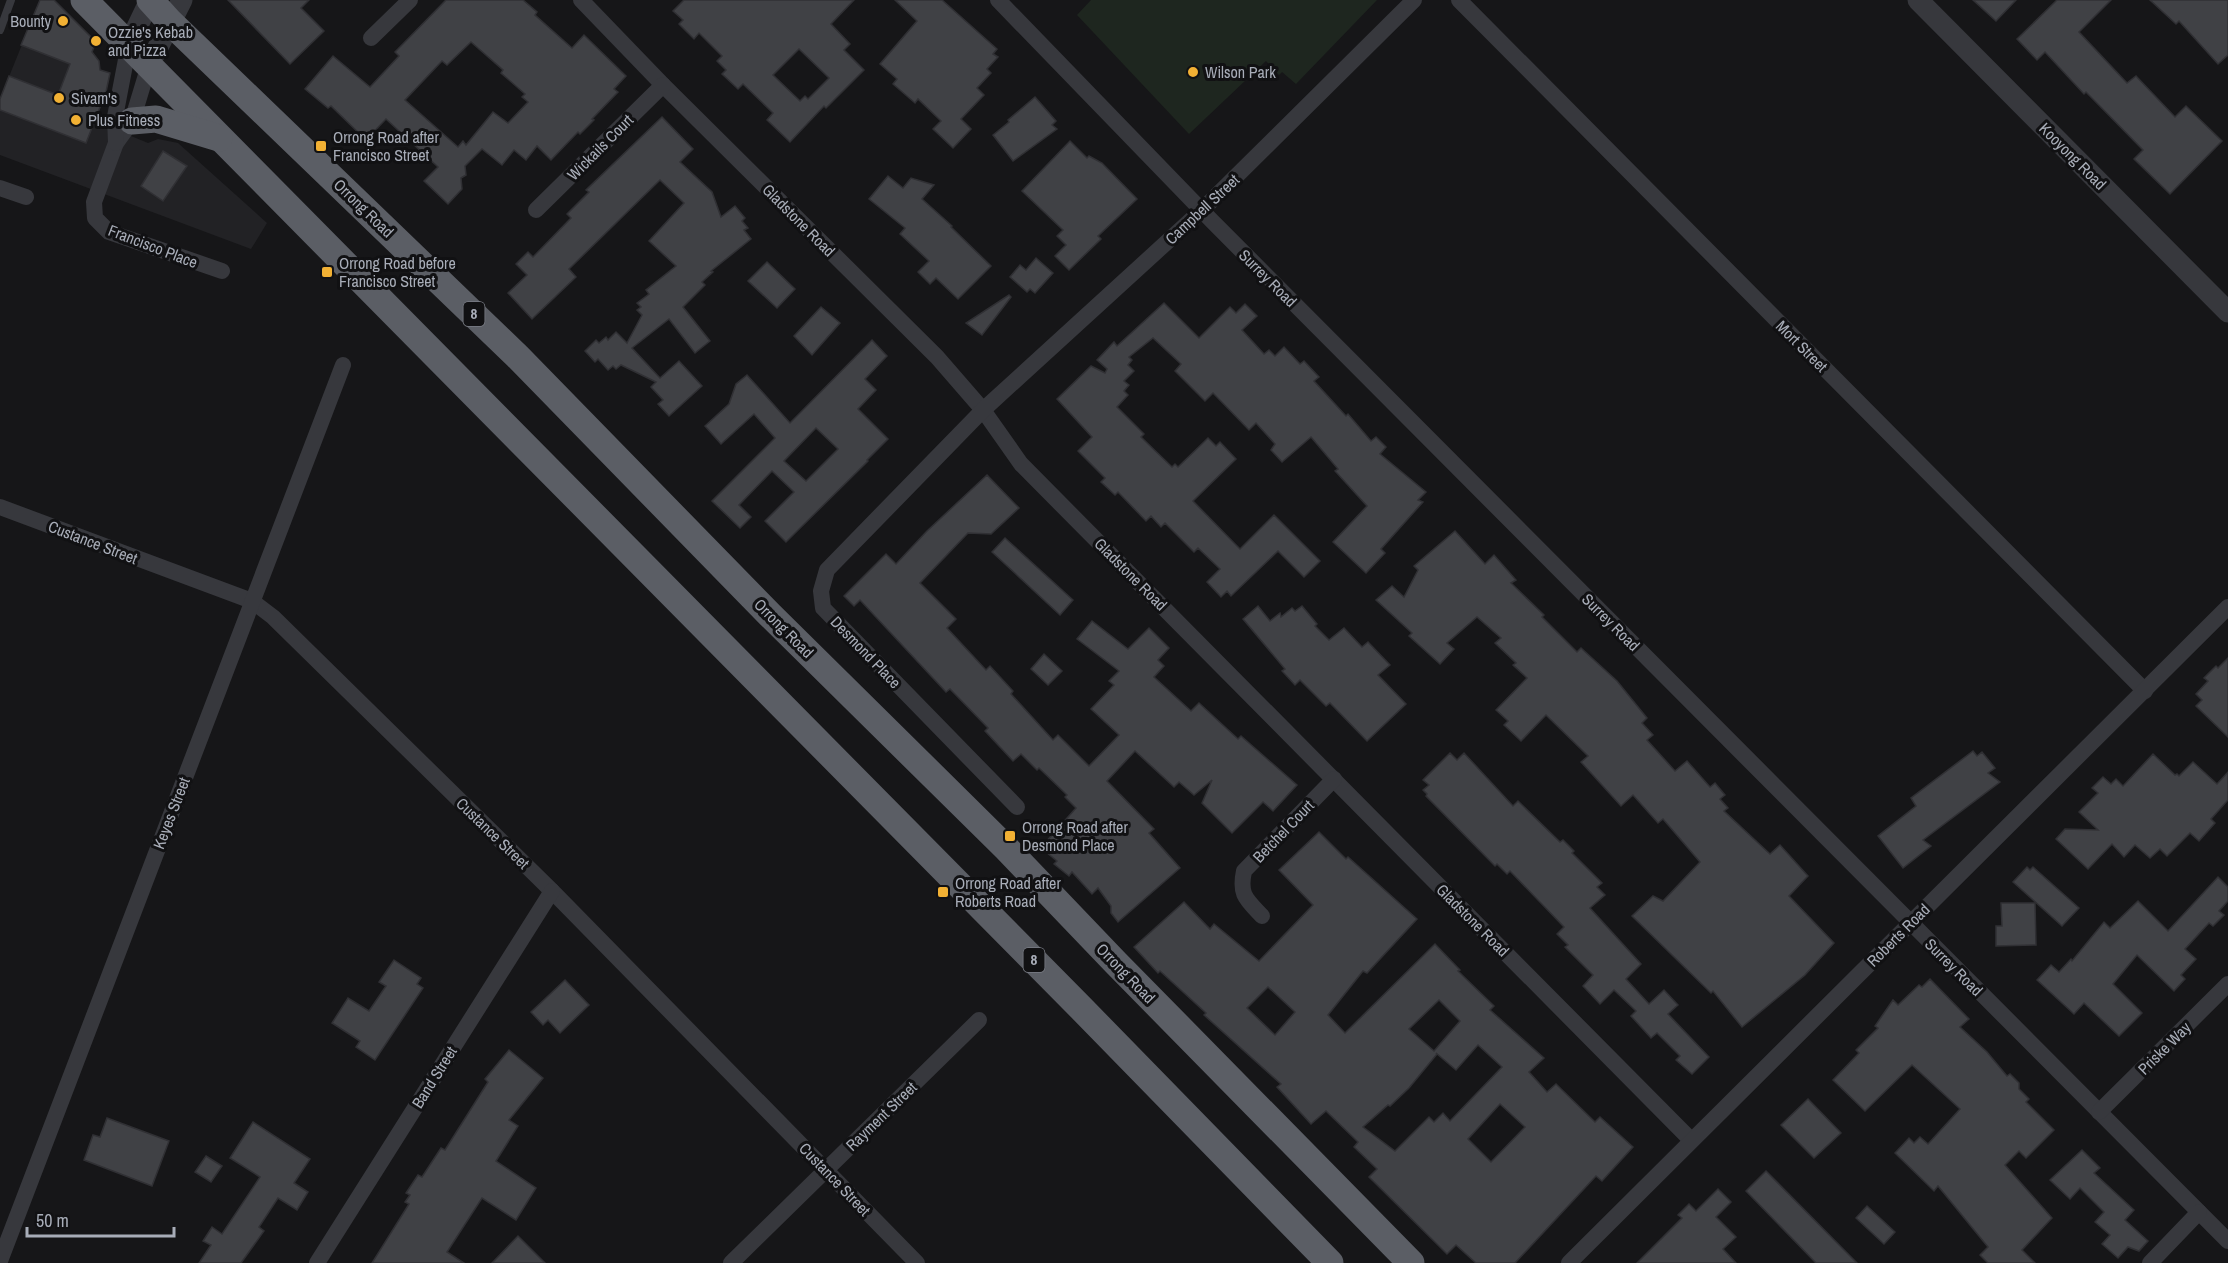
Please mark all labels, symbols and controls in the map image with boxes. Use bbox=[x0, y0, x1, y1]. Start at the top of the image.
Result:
place label: Bounty bbox=[10, 10, 51, 32]
marker: Bounty bbox=[56, 14, 70, 28]
place label: Ozzie's Kebab and Pizza bbox=[108, 21, 193, 61]
marker: Ozzie's Kebab and Pizza bbox=[89, 34, 103, 48]
place label: Wilson Park bbox=[1205, 61, 1276, 83]
marker: Wilson Park bbox=[1186, 65, 1200, 79]
place label: Sivam's bbox=[71, 87, 117, 109]
marker: Sivam's bbox=[52, 91, 66, 105]
place label: Plus Fitness bbox=[88, 109, 160, 131]
street label: Wickails Court bbox=[562, 109, 638, 185]
marker: Plus Fitness bbox=[69, 113, 83, 127]
street label: Kooyong Road bbox=[2035, 118, 2111, 194]
place label: Orrong Road after Francisco Street bbox=[333, 126, 439, 166]
marker: Orrong Road after Francisco Street bbox=[314, 139, 328, 153]
street label: Campbell Street bbox=[1160, 169, 1244, 249]
street label: Orrong Road bbox=[329, 174, 399, 242]
street label: Gladstone Road bbox=[758, 179, 840, 261]
street label: Francisco Place bbox=[105, 219, 201, 273]
street label: Surrey Road bbox=[1234, 244, 1302, 312]
place label: Orrong Road before Francisco Street bbox=[339, 252, 456, 292]
marker: Orrong Road before Francisco Street bbox=[320, 265, 334, 279]
road number: 8 bbox=[464, 302, 484, 326]
street label: Mort Street bbox=[1771, 315, 1833, 377]
street label: Custance Street bbox=[45, 515, 141, 569]
street label: Gladstone Road bbox=[1090, 533, 1172, 615]
street label: Surrey Road bbox=[1577, 588, 1645, 656]
street label: Orrong Road bbox=[749, 593, 819, 663]
street label: Desmond Place bbox=[826, 611, 906, 693]
street label: Keyes Street bbox=[147, 774, 195, 852]
street label: Custance Street bbox=[452, 792, 535, 874]
street label: Betchel Court bbox=[1247, 795, 1319, 867]
place label: Orrong Road after Desmond Place bbox=[1022, 816, 1128, 856]
marker: Orrong Road after Desmond Place bbox=[1003, 829, 1017, 843]
place label: Orrong Road after Roberts Road bbox=[955, 872, 1061, 912]
street label: Gladstone Road bbox=[1432, 879, 1514, 961]
marker: Orrong Road after Roberts Road bbox=[936, 885, 950, 899]
street label: Roberts Road bbox=[1862, 899, 1934, 971]
street label: Surrey Road bbox=[1920, 933, 1988, 1001]
street label: Orrong Road bbox=[1092, 938, 1160, 1008]
road number: 8 bbox=[1024, 948, 1044, 972]
street label: Priske Way bbox=[2133, 1016, 2196, 1079]
street label: Band Street bbox=[406, 1041, 462, 1112]
street label: Rayment Street bbox=[841, 1076, 922, 1156]
street label: Custance Street bbox=[794, 1138, 876, 1221]
scale bar bbox=[27, 1200, 174, 1238]
text: 50 m bbox=[36, 1208, 69, 1233]

